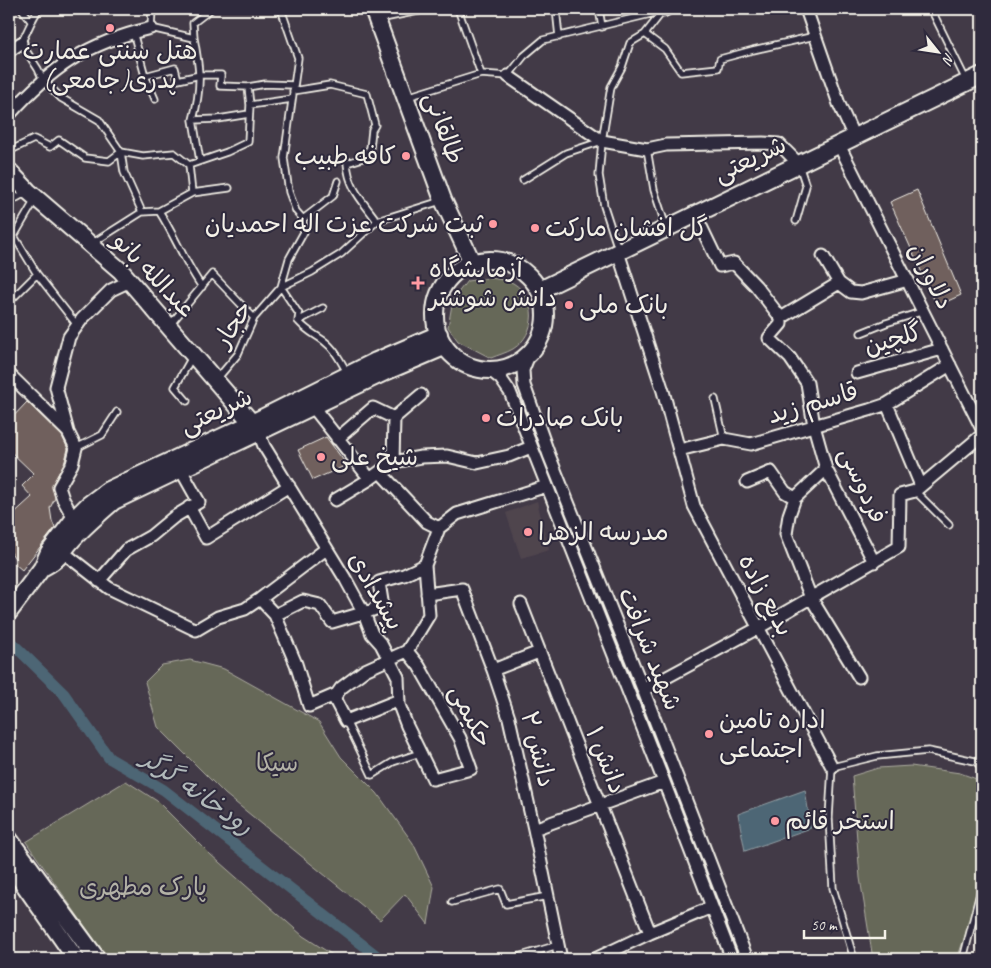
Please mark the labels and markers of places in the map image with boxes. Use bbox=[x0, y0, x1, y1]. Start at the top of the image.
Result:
marker: هتل سنتی عمارت پدری(جامعی) bbox=[104, 22, 116, 34]
place label: هتل سنتی عمارت پدری(جامعی) bbox=[22, 35, 198, 96]
place label: کافه طبیب bbox=[294, 140, 396, 172]
marker: کافه طبیب bbox=[400, 150, 412, 162]
place label: ثبت شرکت عزت اله احمدیان bbox=[205, 208, 484, 240]
place label: گل افشان مارکت bbox=[545, 212, 708, 244]
marker: ثبت شرکت عزت اله احمدیان bbox=[487, 218, 499, 230]
marker: گل افشان مارکت bbox=[529, 222, 541, 234]
place label: آزمایشگاه دانش شوشتر bbox=[427, 253, 557, 314]
marker: آزمایشگاه دانش شوشتر bbox=[411, 276, 425, 290]
place label: بانک ملی bbox=[579, 289, 668, 321]
marker: بانک ملی bbox=[563, 299, 575, 311]
place label: بانک صادرات bbox=[496, 402, 624, 434]
marker: بانک صادرات bbox=[480, 412, 492, 424]
place label: شیخ علی bbox=[331, 441, 418, 473]
marker: شیخ علی bbox=[315, 451, 327, 463]
place label: مدرسه الزهرا bbox=[538, 516, 669, 548]
marker: مدرسه الزهرا bbox=[522, 526, 534, 538]
place label: اداره تامین اجتماعی bbox=[719, 704, 826, 765]
marker: اداره تامین اجتماعی bbox=[703, 728, 715, 740]
place label: استخر قائم bbox=[785, 805, 895, 839]
marker: استخر قائم bbox=[769, 815, 781, 827]

